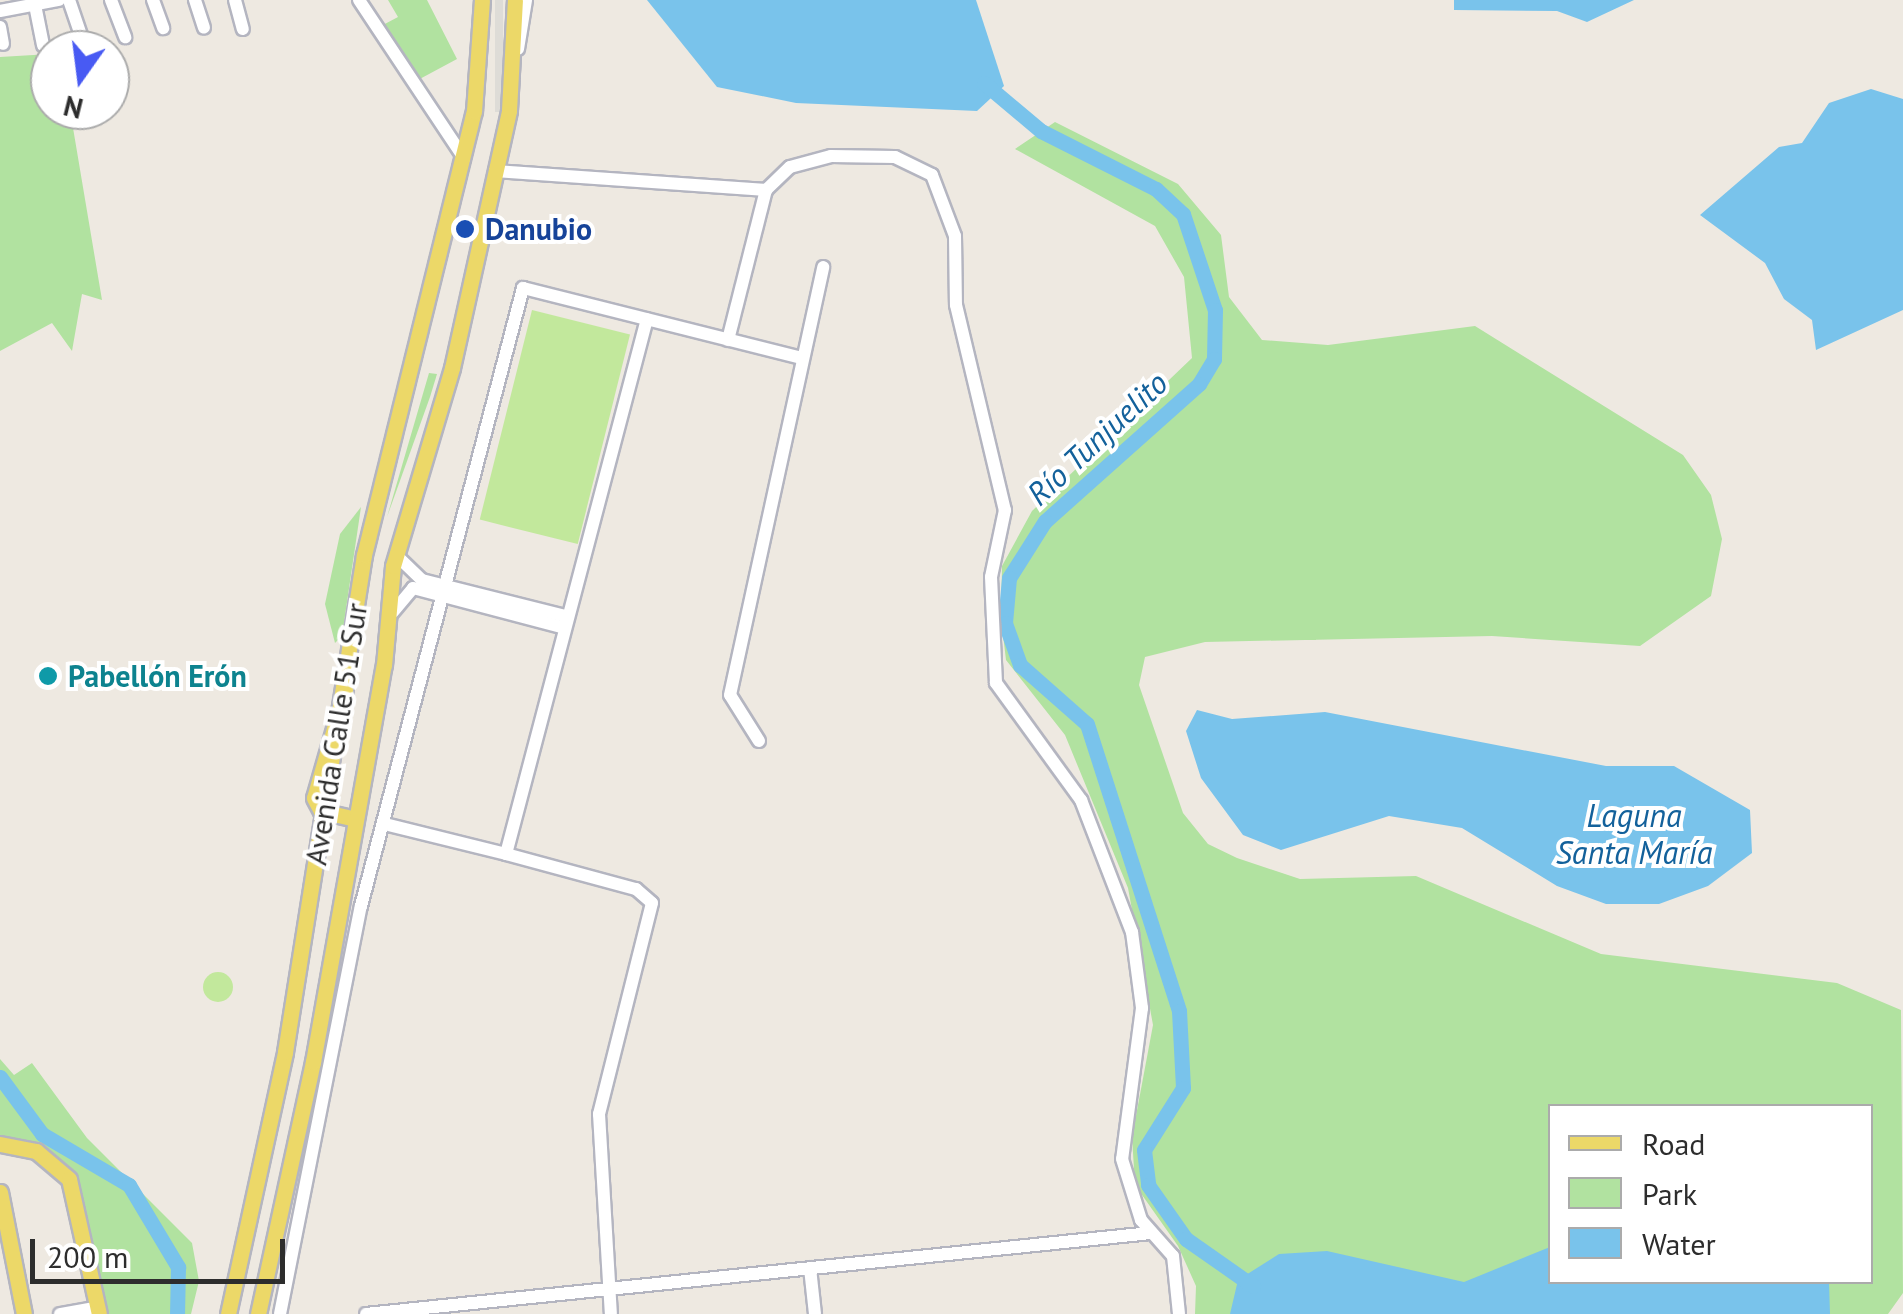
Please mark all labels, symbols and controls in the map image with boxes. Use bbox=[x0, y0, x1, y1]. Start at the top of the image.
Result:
north arrow bbox=[30, 30, 130, 130]
text: N bbox=[60, 87, 87, 128]
place label: Danubio bbox=[485, 211, 592, 247]
marker: Danubio bbox=[454, 218, 476, 240]
water label: Río Tunjuelito bbox=[1018, 363, 1176, 513]
street label: Avenida Calle 51 Sur bbox=[298, 600, 374, 868]
place label: Pabellón Erón bbox=[68, 658, 247, 694]
marker: Pabellón Erón bbox=[37, 665, 59, 687]
water label: Laguna Santa María bbox=[1556, 797, 1712, 872]
legend bbox=[1548, 1104, 1873, 1284]
text: Road bbox=[1642, 1124, 1706, 1163]
text: Park bbox=[1642, 1174, 1697, 1213]
scale bar bbox=[35, 1219, 290, 1281]
text: Water bbox=[1642, 1224, 1716, 1263]
text: 200 m bbox=[47, 1237, 128, 1276]

